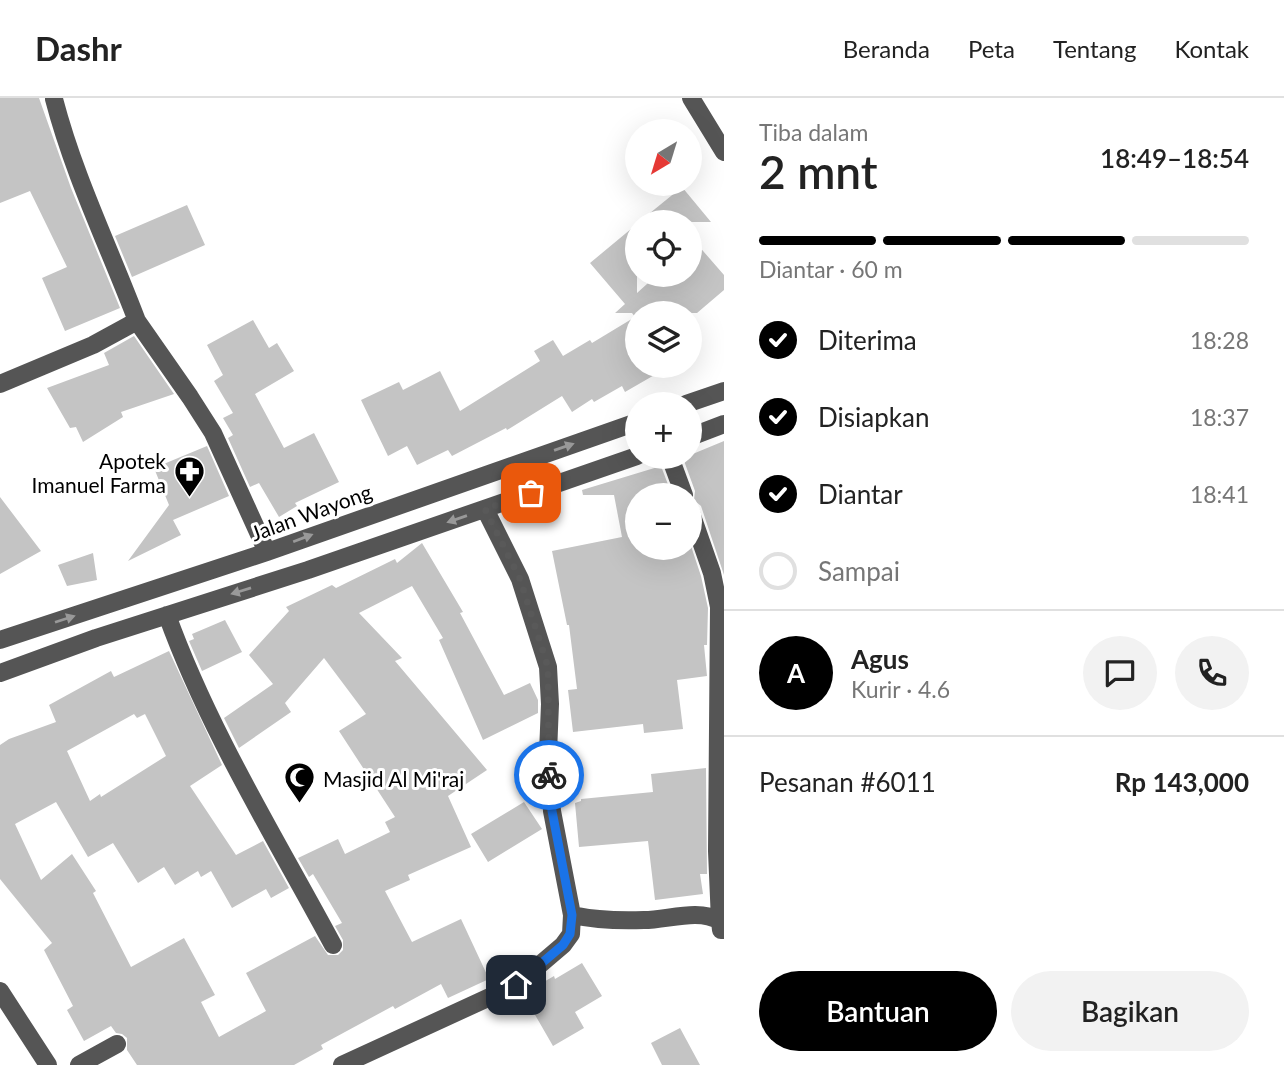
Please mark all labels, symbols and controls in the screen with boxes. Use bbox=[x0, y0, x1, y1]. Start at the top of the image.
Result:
text: Dashr bbox=[35, 28, 122, 68]
text: Beranda bbox=[843, 34, 930, 63]
text: Peta bbox=[968, 34, 1015, 63]
text: Tentang bbox=[1053, 34, 1136, 63]
text: Kontak bbox=[1174, 34, 1249, 63]
text: Tiba dalam bbox=[759, 118, 868, 146]
north arrow bbox=[625, 119, 702, 196]
map controls bbox=[625, 119, 702, 560]
text: 18:49–18:54 bbox=[1100, 142, 1249, 174]
text: 2 mnt bbox=[759, 144, 878, 199]
button: locate bbox=[625, 210, 702, 287]
text: Diantar · 60 m bbox=[759, 255, 903, 283]
button: layers bbox=[625, 301, 702, 378]
icon: check bbox=[759, 321, 797, 359]
text: Diterima bbox=[818, 324, 917, 356]
text: 18:28 bbox=[1190, 326, 1249, 354]
button: + bbox=[625, 392, 702, 469]
icon: check bbox=[759, 398, 797, 436]
text: Disiapkan bbox=[818, 401, 929, 433]
text: 18:37 bbox=[1190, 403, 1249, 431]
one-way arrow bbox=[554, 441, 575, 452]
place label: Apotek Imanuel Farma bbox=[32, 448, 166, 497]
pharmacy icon: Apotek Imanuel Farma bbox=[172, 455, 206, 499]
pin bbox=[501, 463, 561, 523]
icon: bag bbox=[512, 474, 550, 512]
icon: check bbox=[759, 475, 797, 513]
text: Diantar bbox=[818, 478, 903, 510]
street label: Jalan Wayong bbox=[247, 479, 375, 545]
text: 18:41 bbox=[1190, 480, 1249, 508]
button: − bbox=[625, 483, 702, 560]
one-way arrow bbox=[446, 514, 467, 525]
one-way arrow bbox=[293, 532, 314, 543]
text: Sampai bbox=[818, 555, 900, 587]
one-way arrow bbox=[231, 587, 252, 597]
one-way arrow bbox=[55, 614, 76, 624]
button: chat bbox=[1083, 636, 1157, 710]
button: phone bbox=[1175, 636, 1249, 710]
text: Agus bbox=[851, 643, 909, 675]
text: A bbox=[787, 657, 805, 689]
text: Kurir · 4.6 bbox=[851, 675, 950, 703]
courier bbox=[514, 740, 584, 810]
icon: bike bbox=[530, 756, 568, 794]
mosque icon: Masjid Al Mi'raj bbox=[283, 761, 317, 805]
place label: Masjid Al Mi'raj bbox=[323, 766, 464, 791]
text: Pesanan #6011 bbox=[759, 766, 936, 798]
text: Rp 143,000 bbox=[1115, 766, 1249, 798]
pin bbox=[486, 955, 546, 1015]
icon: home bbox=[497, 966, 535, 1004]
button: Bantuan bbox=[759, 971, 997, 1051]
button: Bagikan bbox=[1011, 971, 1249, 1051]

